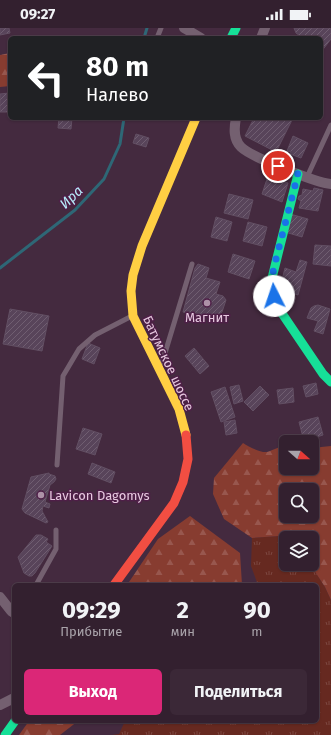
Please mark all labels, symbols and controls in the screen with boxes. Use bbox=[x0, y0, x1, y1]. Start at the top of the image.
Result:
text: 09:27 bbox=[20, 5, 55, 23]
text: 80 m bbox=[86, 50, 149, 83]
icon: left bbox=[20, 52, 72, 104]
text: Налево bbox=[86, 84, 149, 106]
pin bbox=[261, 149, 295, 183]
icon: arrive bbox=[267, 155, 289, 177]
water label: Ира bbox=[56, 182, 86, 212]
position arrow bbox=[253, 275, 295, 317]
marker: Магнит bbox=[202, 298, 212, 308]
place label: Магнит bbox=[185, 310, 229, 325]
street label: Батумское шоссе bbox=[140, 313, 197, 413]
north arrow bbox=[279, 435, 319, 475]
map controls bbox=[279, 435, 319, 571]
button: search bbox=[279, 483, 319, 523]
place label: Lavicon Dagomys bbox=[49, 488, 150, 503]
marker: Lavicon Dagomys bbox=[36, 490, 46, 500]
button: layers bbox=[279, 531, 319, 571]
text: 09:29 bbox=[62, 596, 121, 624]
text: 2 bbox=[177, 596, 189, 624]
text: 90 bbox=[243, 596, 271, 624]
text: Прибытие bbox=[60, 624, 122, 639]
text: мин bbox=[171, 624, 195, 639]
text: m bbox=[251, 624, 263, 639]
button: Выход bbox=[24, 669, 162, 715]
button: Поделиться bbox=[170, 669, 307, 715]

